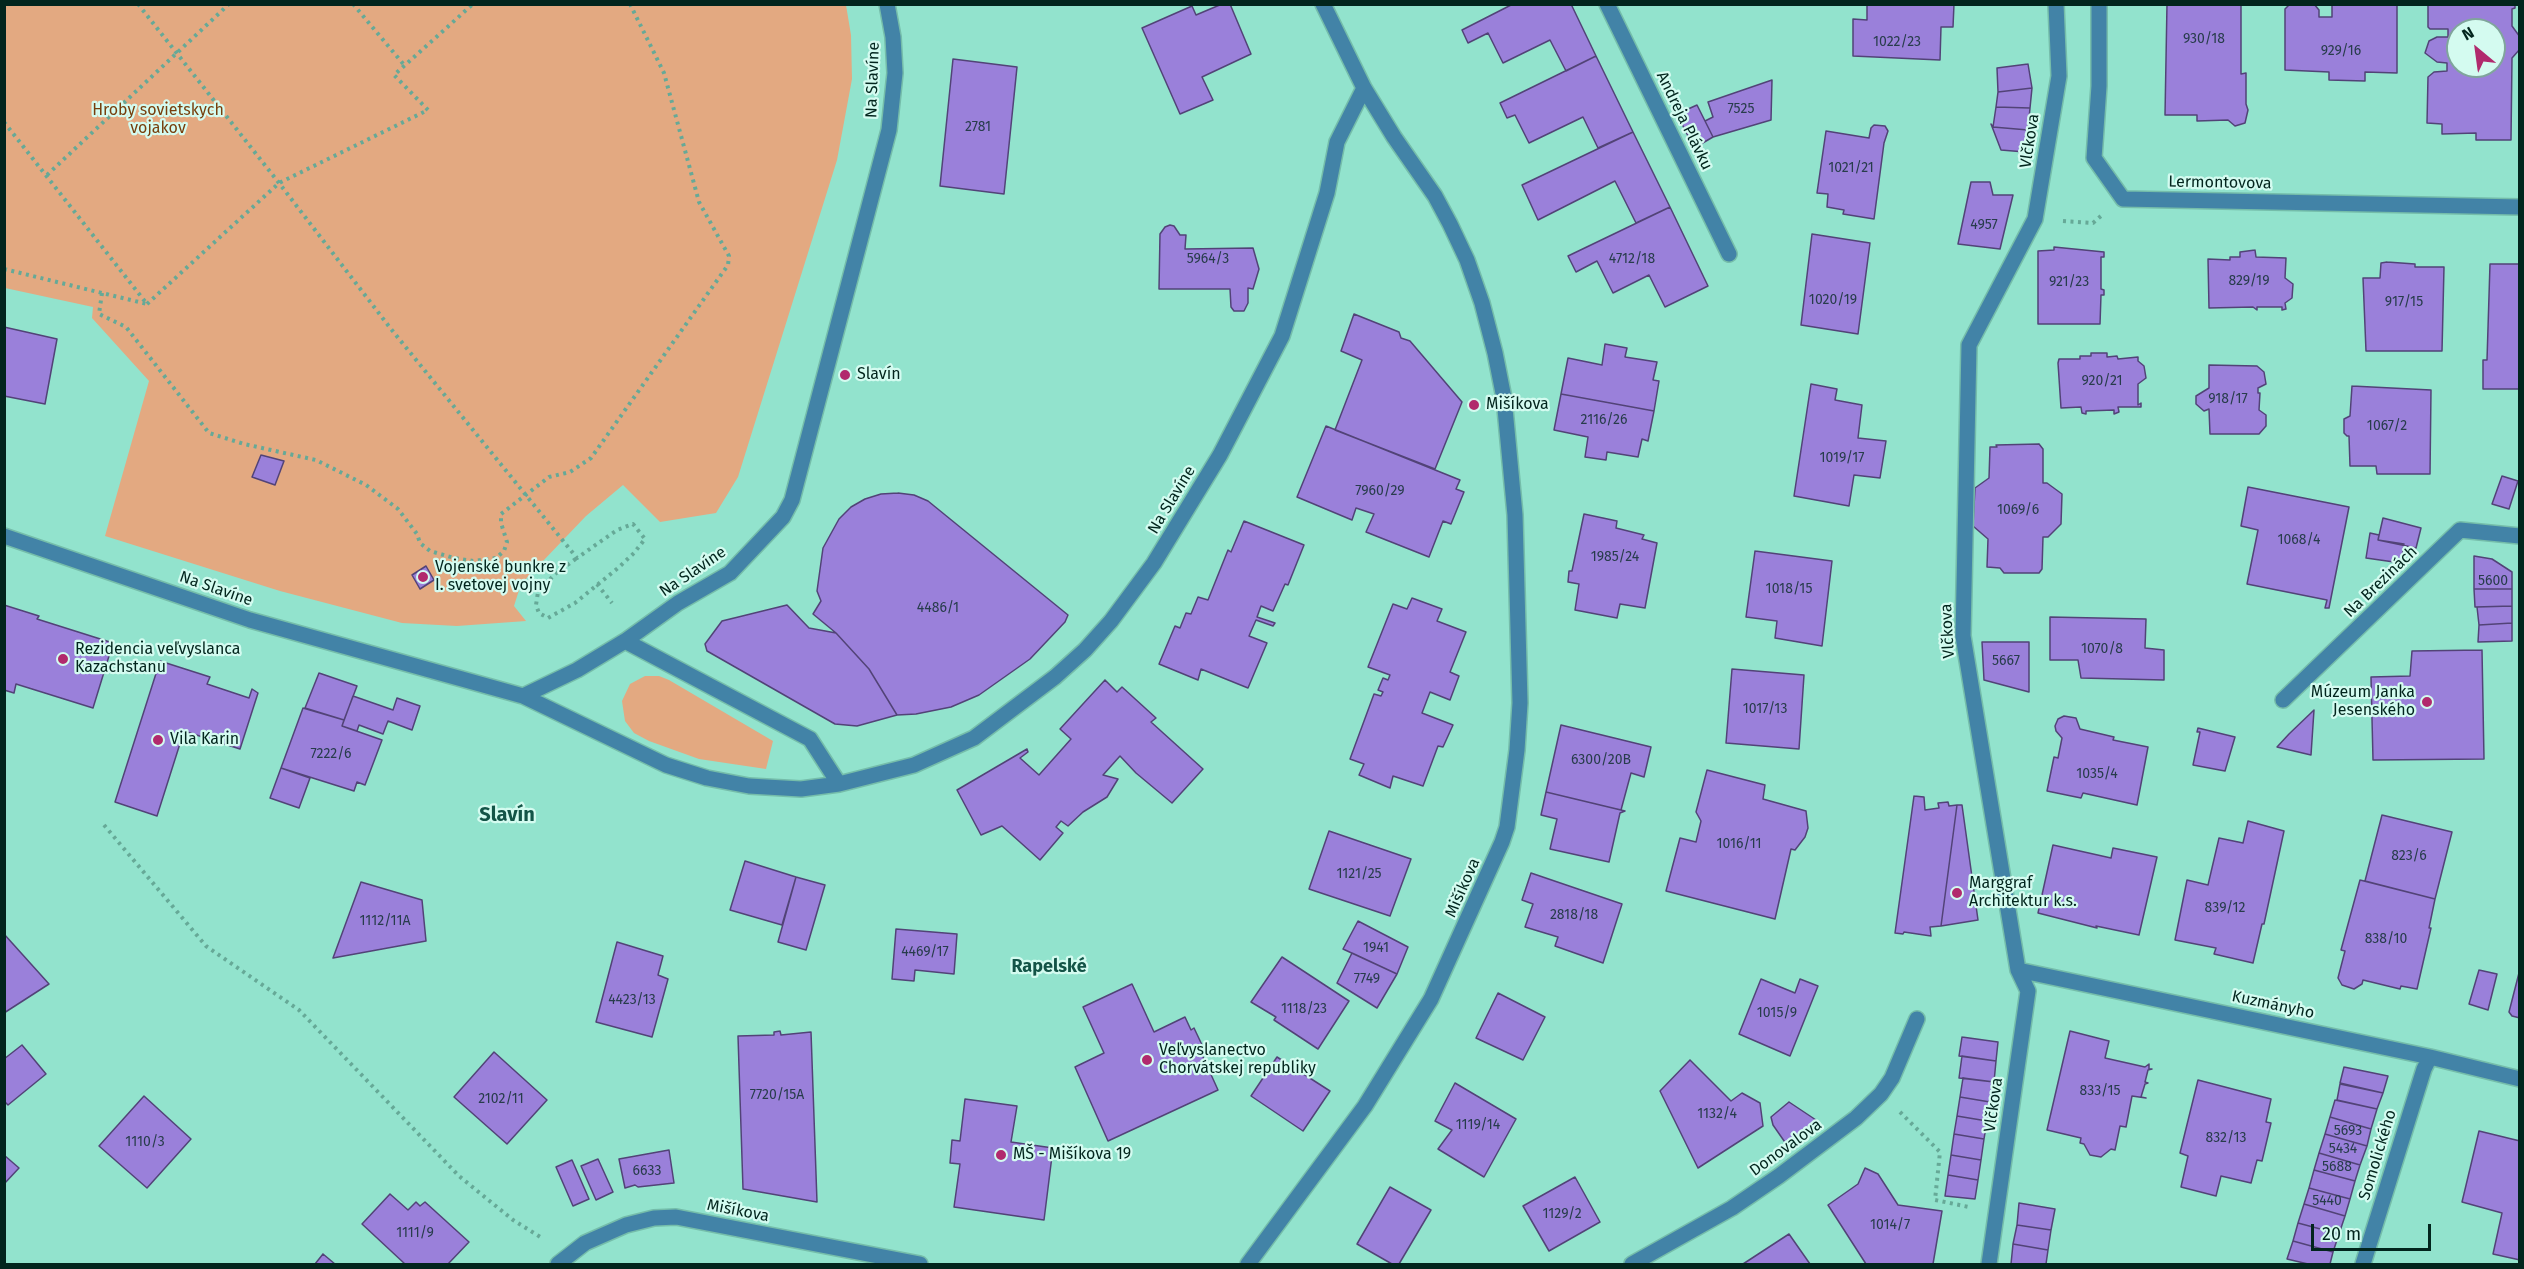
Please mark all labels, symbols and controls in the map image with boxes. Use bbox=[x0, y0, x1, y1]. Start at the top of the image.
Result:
north arrow bbox=[2446, 18, 2506, 78]
text: N bbox=[2459, 23, 2477, 44]
house number: 930/18 bbox=[2183, 31, 2225, 47]
house number: 1022/23 bbox=[1873, 34, 1921, 50]
street label: Na Slavíne bbox=[862, 42, 884, 118]
house number: 929/16 bbox=[2321, 43, 2361, 59]
street label: Andreja Plávku bbox=[1652, 69, 1716, 173]
park label: Hroby sovietskych vojakov bbox=[92, 101, 224, 139]
house number: 7525 bbox=[1728, 101, 1754, 117]
street label: Vlčkova bbox=[2016, 112, 2044, 170]
house number: 2781 bbox=[965, 119, 991, 135]
house number: 1021/21 bbox=[1828, 160, 1874, 176]
street label: Lermontovova bbox=[2168, 173, 2272, 193]
house number: 4957 bbox=[1970, 217, 1998, 233]
house number: 5964/3 bbox=[1187, 251, 1229, 267]
house number: 4712/18 bbox=[1609, 251, 1655, 267]
house number: 829/19 bbox=[2228, 273, 2270, 289]
house number: 921/23 bbox=[2049, 274, 2089, 290]
house number: 1020/19 bbox=[1809, 292, 1857, 308]
house number: 917/15 bbox=[2385, 294, 2423, 310]
place label: Slavín bbox=[857, 365, 901, 385]
marker: Slavín bbox=[838, 368, 852, 382]
house number: 920/21 bbox=[2081, 373, 2123, 389]
house number: 918/17 bbox=[2208, 391, 2248, 407]
place label: Mišíkova bbox=[1486, 395, 1549, 415]
marker: Mišíkova bbox=[1467, 398, 1481, 412]
house number: 2116/26 bbox=[1581, 412, 1627, 428]
house number: 1067/2 bbox=[2367, 418, 2407, 434]
house number: 1019/17 bbox=[1819, 450, 1865, 466]
street label: Na Slavíne bbox=[1144, 462, 1200, 538]
house number: 7960/29 bbox=[1355, 483, 1405, 499]
house number: 1069/6 bbox=[1997, 502, 2039, 518]
house number: 1068/4 bbox=[2277, 532, 2321, 548]
street label: Na Brezinách bbox=[2340, 542, 2422, 622]
street label: Na Slavíne bbox=[656, 543, 730, 601]
house number: 1985/24 bbox=[1591, 549, 1639, 565]
place label: Vojenské bunkre z I. svetovej vojny bbox=[435, 558, 566, 596]
street label: Na Slavíne bbox=[177, 568, 255, 610]
marker: Vojenské bunkre z I. svetovej vojny bbox=[416, 570, 430, 584]
house number: 5600 bbox=[2478, 573, 2508, 589]
house number: 1018/15 bbox=[1766, 581, 1812, 597]
house number: 4486/1 bbox=[917, 600, 959, 616]
street label: Vlčkova bbox=[1937, 603, 1959, 659]
place label: Rezidencia veľvyslanca Kazachstanu bbox=[75, 640, 241, 678]
house number: 1070/8 bbox=[2081, 641, 2123, 657]
marker: Rezidencia veľvyslanca Kazachstanu bbox=[56, 652, 70, 666]
house number: 5667 bbox=[1992, 653, 2020, 669]
place label: Múzeum Janka Jesenského bbox=[2311, 683, 2415, 721]
marker: Múzeum Janka Jesenského bbox=[2420, 695, 2434, 709]
house number: 1017/13 bbox=[1743, 701, 1787, 717]
place label: Vila Karin bbox=[170, 730, 239, 750]
marker: Vila Karin bbox=[151, 733, 165, 747]
house number: 7222/6 bbox=[310, 746, 352, 762]
house number: 6300/20B bbox=[1571, 752, 1631, 768]
house number: 1035/4 bbox=[2076, 766, 2118, 782]
district label: Slavín bbox=[479, 803, 535, 827]
house number: 1016/11 bbox=[1716, 836, 1762, 852]
house number: 823/6 bbox=[2391, 848, 2427, 864]
street label: Mišíkova bbox=[1441, 855, 1485, 921]
house number: 1121/25 bbox=[1336, 866, 1382, 882]
place label: Marggraf Architektur k.s. bbox=[1969, 874, 2077, 912]
marker: Marggraf Architektur k.s. bbox=[1950, 886, 1964, 900]
house number: 839/12 bbox=[2205, 900, 2245, 916]
house number: 2818/18 bbox=[1550, 907, 1598, 923]
house number: 1112/11A bbox=[359, 913, 411, 929]
house number: 838/10 bbox=[2365, 931, 2407, 947]
house number: 1941 bbox=[1363, 940, 1389, 956]
house number: 4469/17 bbox=[901, 944, 949, 960]
district label: Rapelské bbox=[1011, 956, 1087, 978]
house number: 7749 bbox=[1354, 971, 1380, 987]
street label: Kuzmányho bbox=[2230, 987, 2316, 1023]
house number: 4423/13 bbox=[608, 992, 656, 1008]
house number: 1118/23 bbox=[1281, 1001, 1327, 1017]
house number: 1015/9 bbox=[1757, 1005, 1797, 1021]
place label: Veľvyslanectvo Chorvátskej republiky bbox=[1159, 1041, 1316, 1079]
marker: Veľvyslanectvo Chorvátskej republiky bbox=[1140, 1053, 1154, 1067]
street label: Vlčkova bbox=[1981, 1077, 2007, 1133]
house number: 833/15 bbox=[2080, 1083, 2120, 1099]
house number: 7720/15A bbox=[750, 1087, 804, 1103]
house number: 2102/11 bbox=[478, 1091, 524, 1107]
house number: 1132/4 bbox=[1697, 1106, 1737, 1122]
street label: Somolického bbox=[2355, 1108, 2401, 1202]
street label: Donovalova bbox=[1746, 1115, 1826, 1181]
house number: 1119/14 bbox=[1456, 1117, 1500, 1133]
house number: 5693 bbox=[2334, 1123, 2362, 1139]
house number: 832/13 bbox=[2206, 1130, 2246, 1146]
house number: 1110/3 bbox=[125, 1134, 165, 1150]
house number: 5434 bbox=[2329, 1141, 2357, 1157]
place label: MŠ - Mišíkova 19 bbox=[1013, 1145, 1131, 1165]
marker: MŠ - Mišíkova 19 bbox=[994, 1148, 1008, 1162]
house number: 5688 bbox=[2322, 1159, 2352, 1175]
house number: 6633 bbox=[633, 1163, 661, 1179]
house number: 5440 bbox=[2312, 1193, 2342, 1209]
street label: Mišíkova bbox=[705, 1196, 771, 1226]
house number: 1129/2 bbox=[1542, 1206, 1582, 1222]
scale bar bbox=[2314, 1212, 2434, 1250]
house number: 1014/7 bbox=[1870, 1217, 1910, 1233]
text: 20 m bbox=[2322, 1223, 2361, 1245]
house number: 1111/9 bbox=[396, 1225, 434, 1241]

